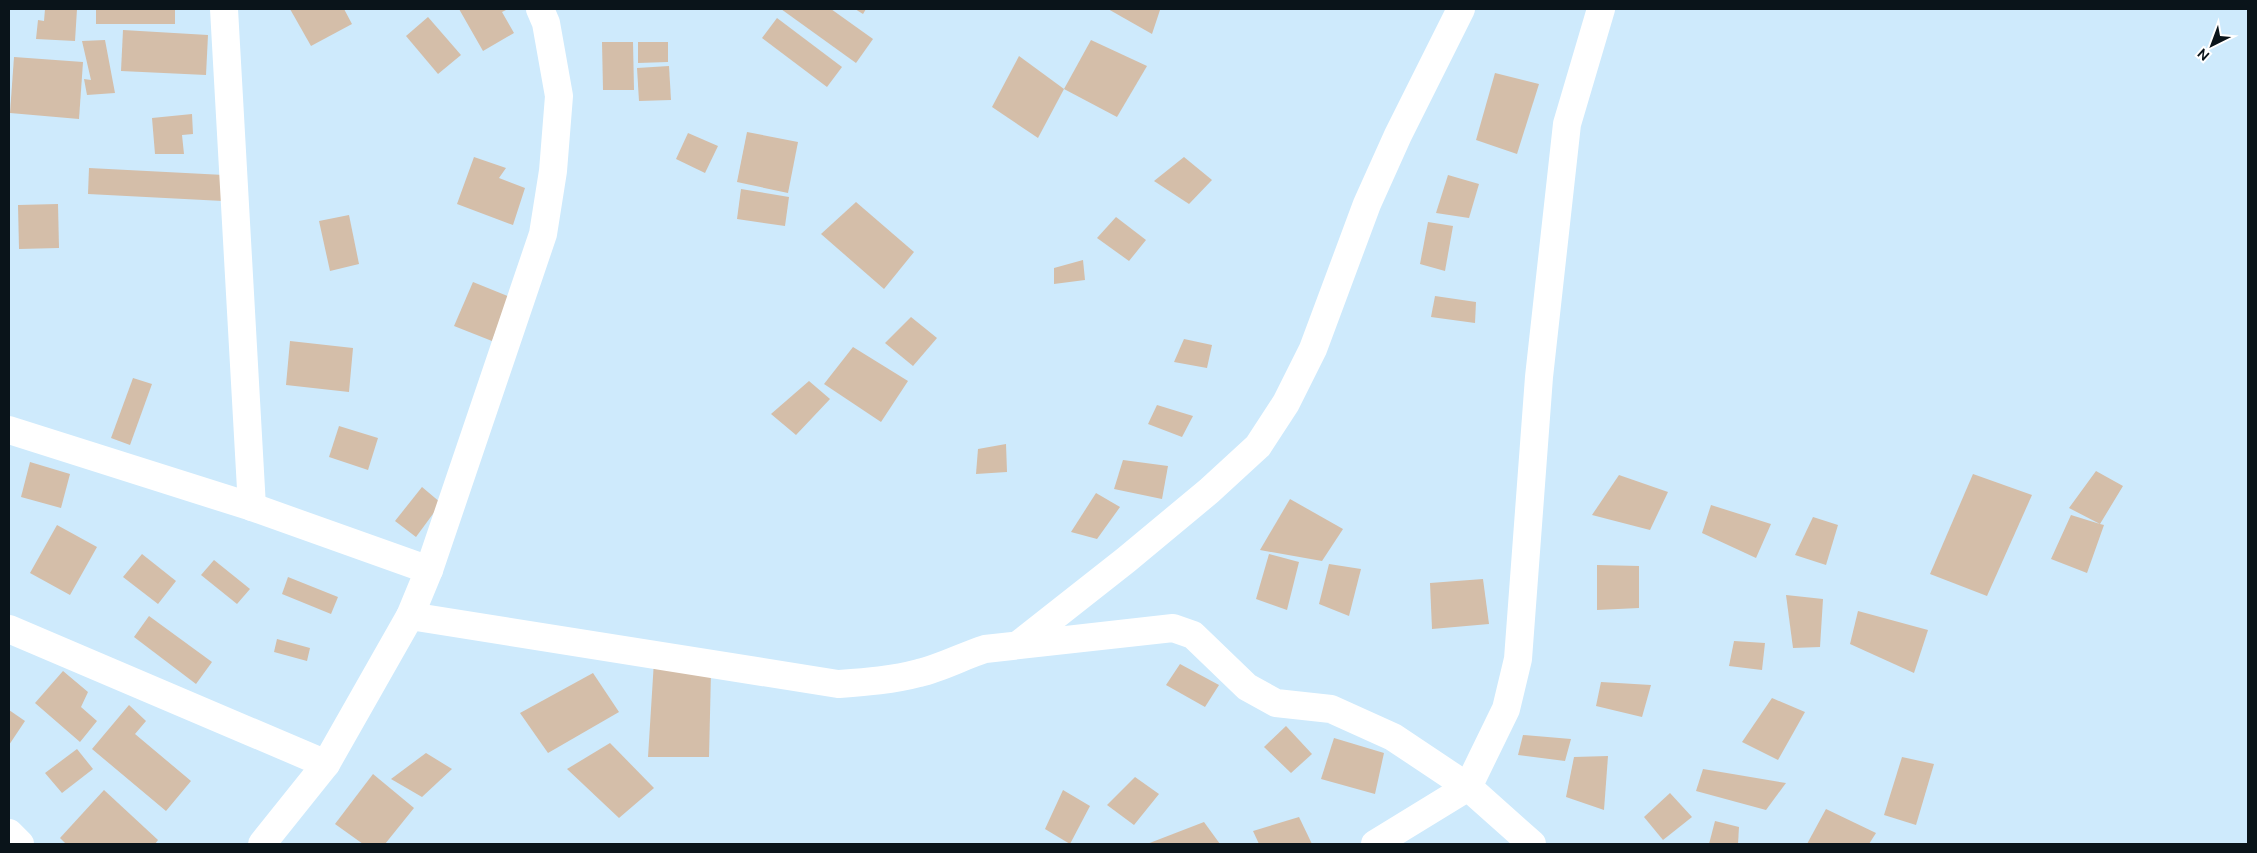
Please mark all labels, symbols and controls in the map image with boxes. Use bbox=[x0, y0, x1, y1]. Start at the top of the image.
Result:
north arrow bbox=[2187, 20, 2237, 70]
text: N bbox=[2194, 45, 2213, 64]

